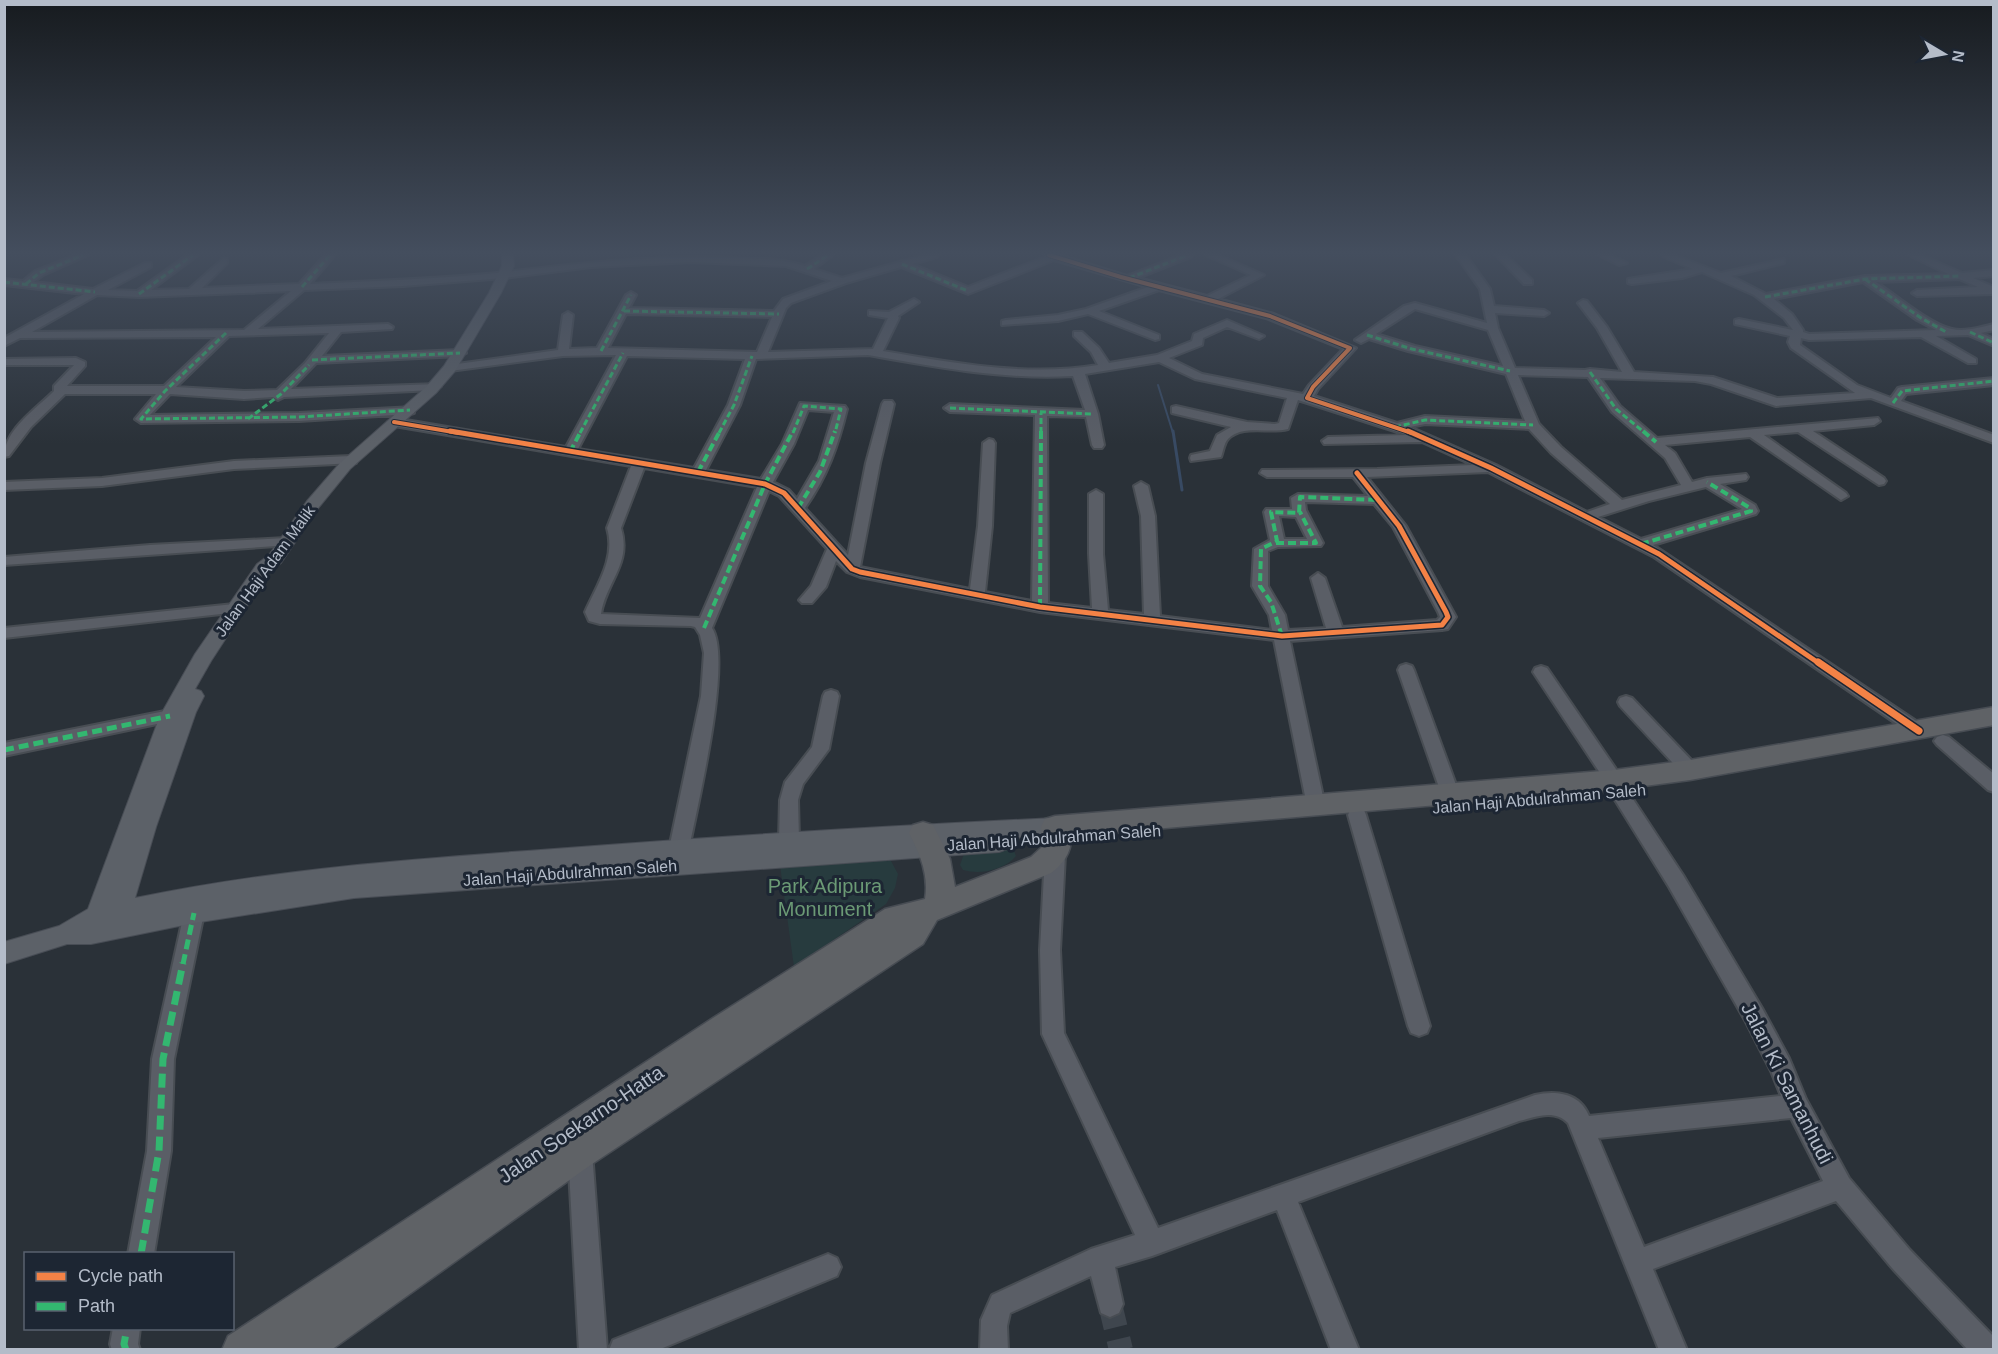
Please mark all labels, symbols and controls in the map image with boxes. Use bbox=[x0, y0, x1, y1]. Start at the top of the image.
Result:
north arrow bbox=[1914, 24, 1974, 84]
text: N bbox=[1949, 49, 1968, 64]
street label: Jalan Haji Adam Malik bbox=[212, 502, 319, 640]
street label: Jalan Haji Abdulrahman Saleh bbox=[1431, 781, 1647, 817]
street label: Jalan Haji Abdulrahman Saleh bbox=[946, 822, 1162, 854]
street label: Jalan Haji Abdulrahman Saleh bbox=[462, 857, 678, 889]
park label: Park Adipura Monument bbox=[768, 875, 883, 920]
street label: Jalan Ki Samanhudi bbox=[1737, 999, 1837, 1167]
street label: Jalan Soekarno-Hatta bbox=[495, 1060, 668, 1187]
legend bbox=[24, 1252, 234, 1330]
text: Cycle path bbox=[78, 1266, 163, 1286]
text: Path bbox=[78, 1296, 115, 1316]

